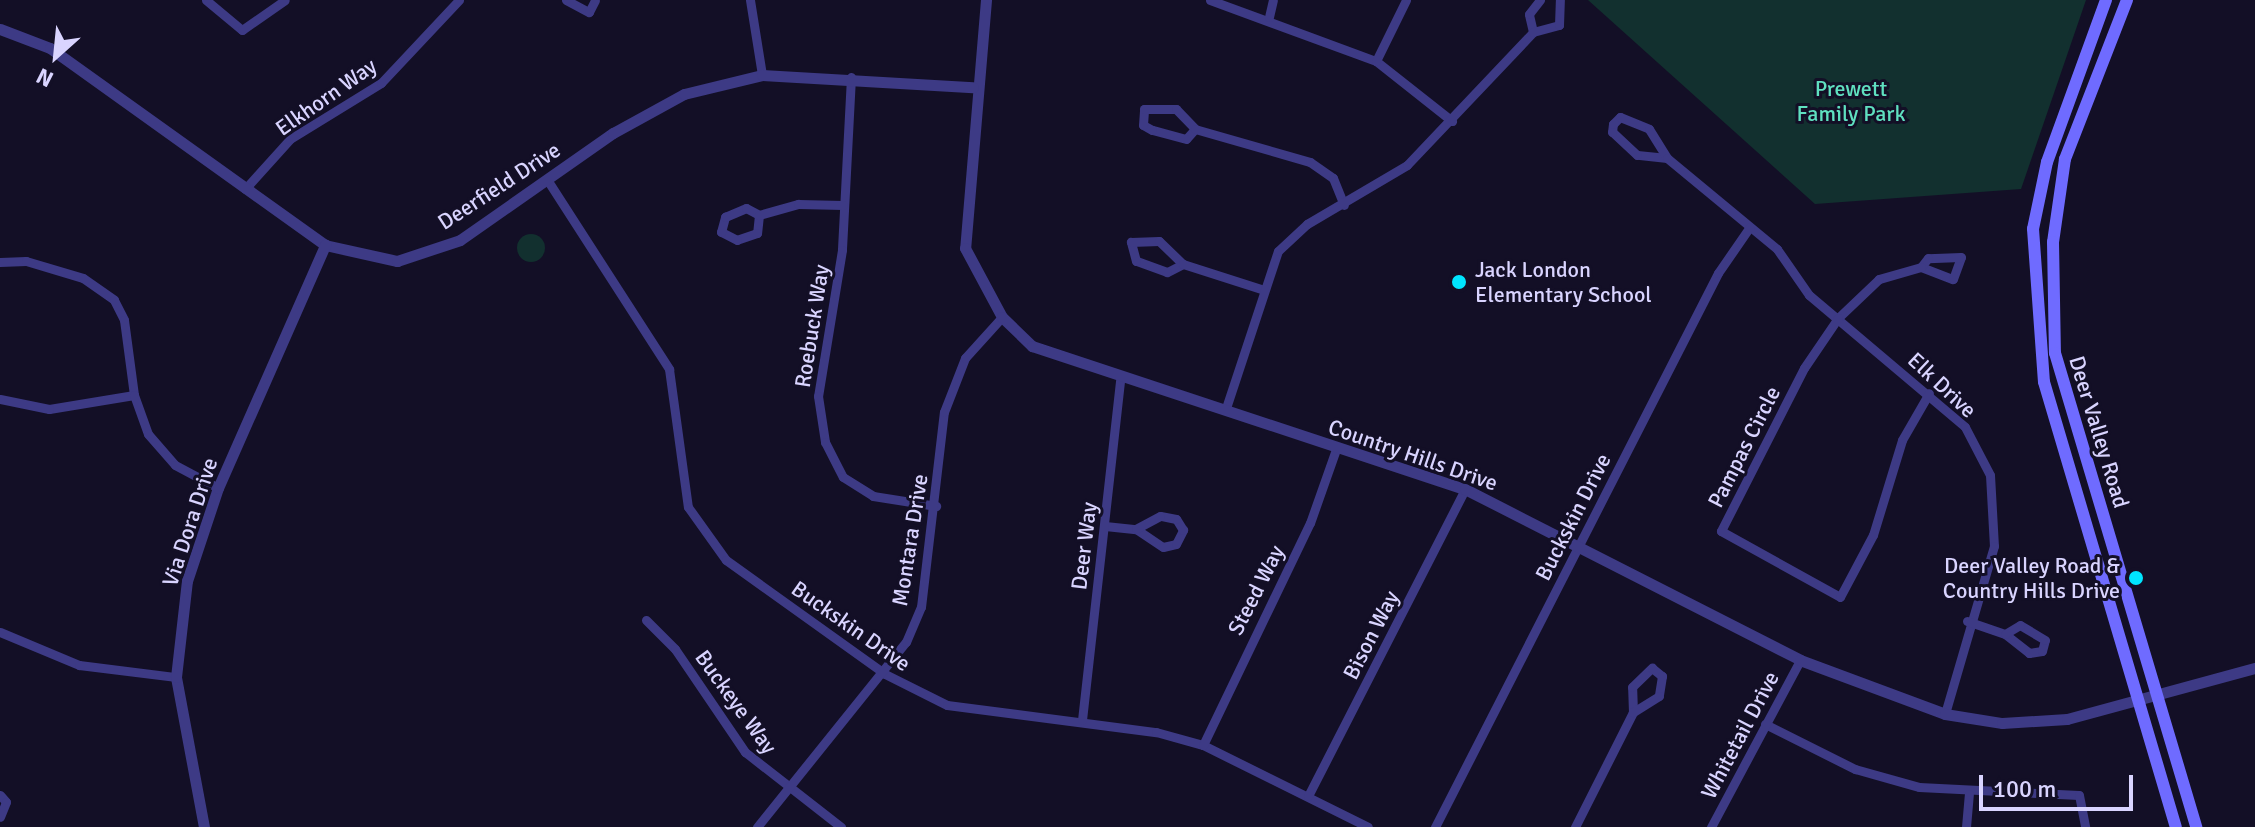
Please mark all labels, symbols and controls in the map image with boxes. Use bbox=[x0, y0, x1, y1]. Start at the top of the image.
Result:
north arrow bbox=[16, 16, 96, 96]
street label: Elkhorn Way bbox=[270, 53, 382, 141]
text: N bbox=[32, 62, 58, 93]
park label: Prewett Family Park bbox=[1797, 75, 1905, 126]
street label: Deerfield Drive bbox=[433, 137, 565, 235]
place label: Jack London Elementary School bbox=[1475, 256, 1652, 308]
street label: Roebuck Way bbox=[789, 263, 835, 389]
marker: Jack London Elementary School bbox=[1450, 273, 1468, 291]
street label: Elk Drive bbox=[1902, 347, 1982, 423]
street label: Deer Valley Road bbox=[2063, 353, 2135, 511]
street label: Pampas Circle bbox=[1702, 382, 1786, 512]
street label: Country Hills Drive bbox=[1325, 414, 1501, 496]
street label: Buckskin Drive bbox=[1530, 449, 1616, 585]
street label: Via Dora Drive bbox=[157, 454, 223, 590]
street label: Montara Drive bbox=[887, 472, 933, 608]
street label: Deer Way bbox=[1066, 501, 1102, 591]
street label: Steed Way bbox=[1222, 541, 1290, 639]
place label: Deer Valley Road & Country Hills Drive bbox=[1943, 552, 2120, 604]
marker: Deer Valley Road & Country Hills Drive bbox=[2127, 569, 2145, 587]
street label: Buckskin Drive bbox=[786, 575, 916, 677]
street label: Bison Way bbox=[1337, 586, 1405, 684]
street label: Buckeye Way bbox=[689, 645, 783, 759]
street label: Whitetail Drive bbox=[1695, 667, 1785, 803]
scale bar bbox=[1983, 759, 2137, 809]
text: 100 m bbox=[1993, 774, 2056, 804]

